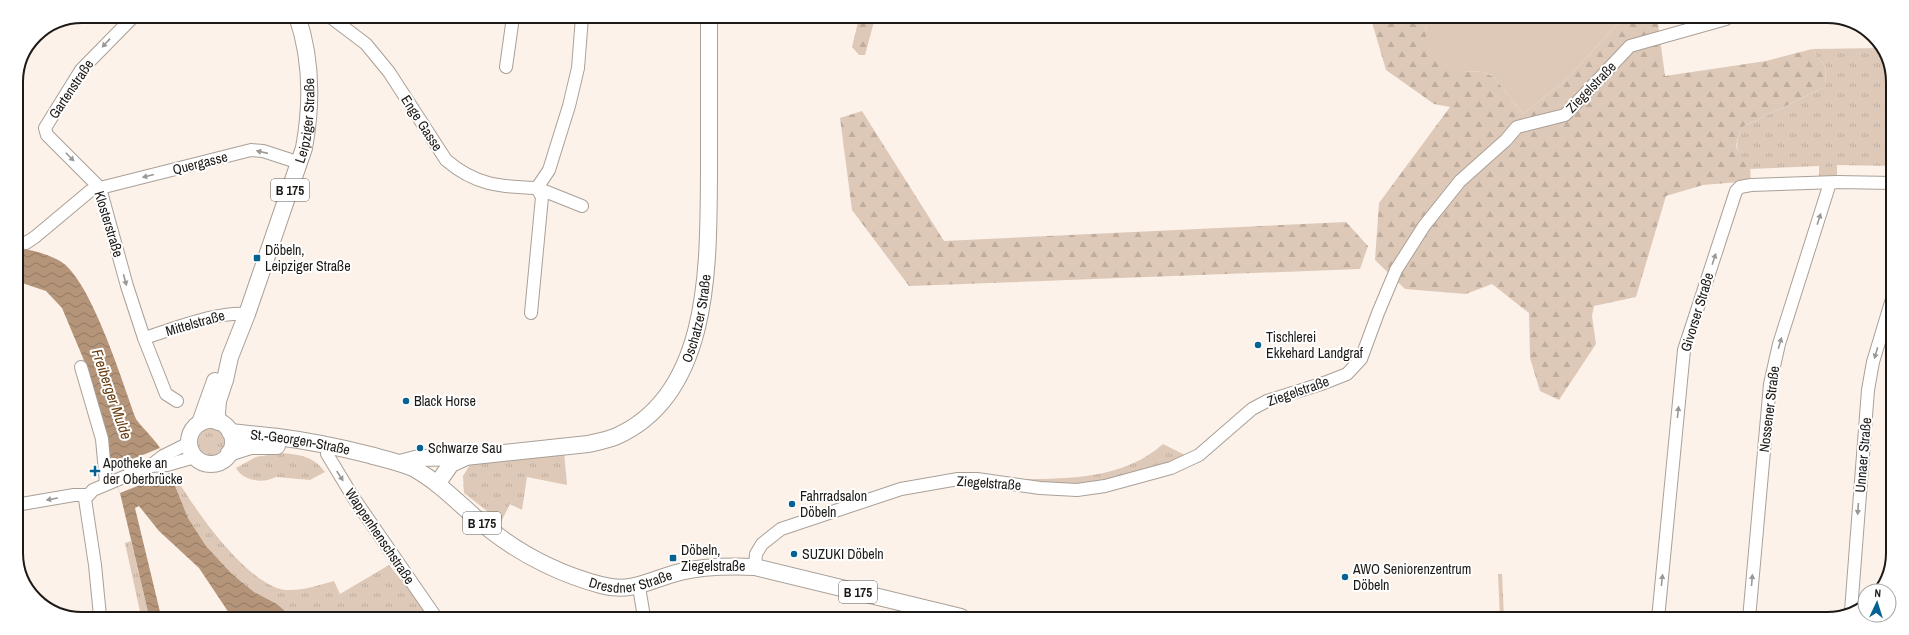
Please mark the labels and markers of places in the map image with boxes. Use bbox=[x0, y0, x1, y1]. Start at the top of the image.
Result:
place label: Döbeln, Leipziger Straße bbox=[265, 241, 351, 275]
marker: Döbeln, Leipziger Straße bbox=[252, 253, 262, 263]
place label: Tischlerei Ekkehard Landgraf bbox=[1266, 328, 1364, 362]
marker: Tischlerei Ekkehard Landgraf bbox=[1253, 340, 1263, 350]
place label: Black Horse bbox=[414, 392, 476, 410]
marker: Black Horse bbox=[401, 396, 411, 406]
place label: Schwarze Sau bbox=[428, 439, 502, 457]
marker: Schwarze Sau bbox=[415, 443, 425, 453]
place label: Apotheke an der Oberbrücke bbox=[102, 454, 183, 488]
marker: Apotheke an der Oberbrücke bbox=[90, 466, 100, 476]
place label: Fahrradsalon Döbeln bbox=[800, 487, 867, 521]
marker: Fahrradsalon Döbeln bbox=[787, 499, 797, 509]
place label: Döbeln, Ziegelstraße bbox=[681, 541, 745, 575]
place label: SUZUKI Döbeln bbox=[802, 545, 884, 563]
marker: SUZUKI Döbeln bbox=[789, 549, 799, 559]
marker: Döbeln, Ziegelstraße bbox=[668, 553, 678, 563]
place label: AWO Seniorenzentrum Döbeln bbox=[1352, 560, 1471, 594]
marker: AWO Seniorenzentrum Döbeln bbox=[1340, 572, 1350, 582]

